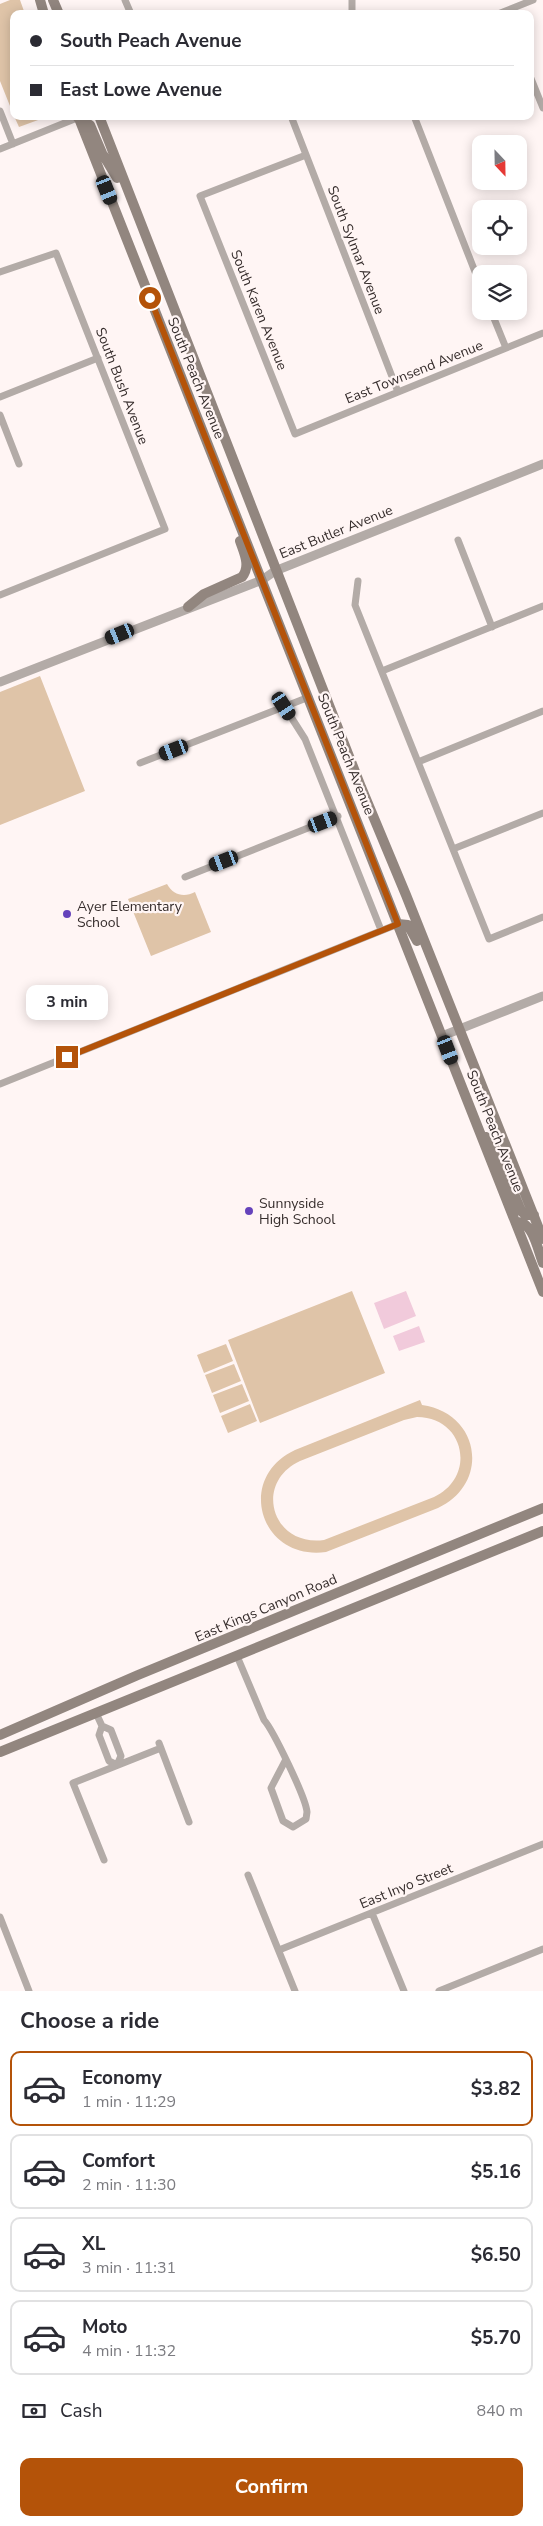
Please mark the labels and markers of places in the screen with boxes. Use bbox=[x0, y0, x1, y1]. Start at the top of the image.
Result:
place label: Ayer Elementary School bbox=[77, 897, 183, 932]
marker: Ayer Elementary School bbox=[61, 908, 73, 920]
place label: Sunnyside High School bbox=[259, 1194, 336, 1229]
marker: Sunnyside High School bbox=[243, 1205, 255, 1217]

